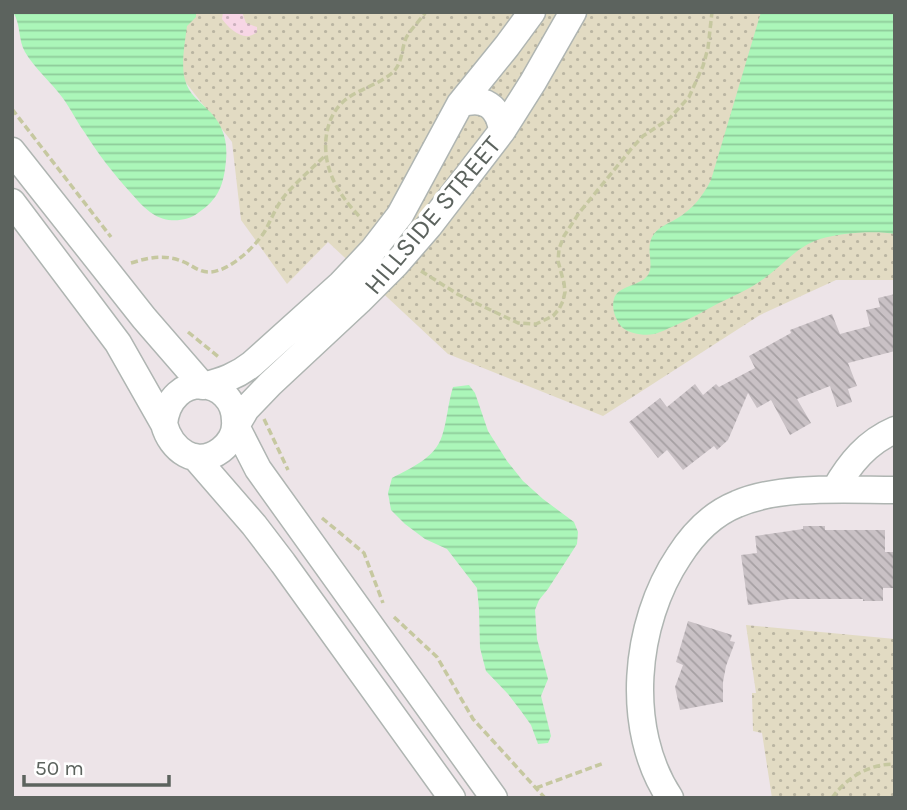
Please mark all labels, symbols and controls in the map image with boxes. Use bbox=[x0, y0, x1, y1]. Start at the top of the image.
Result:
street label: HILLSIDE STREET bbox=[357, 130, 508, 301]
scale bar bbox=[24, 744, 170, 788]
text: 50 m bbox=[35, 756, 84, 780]

